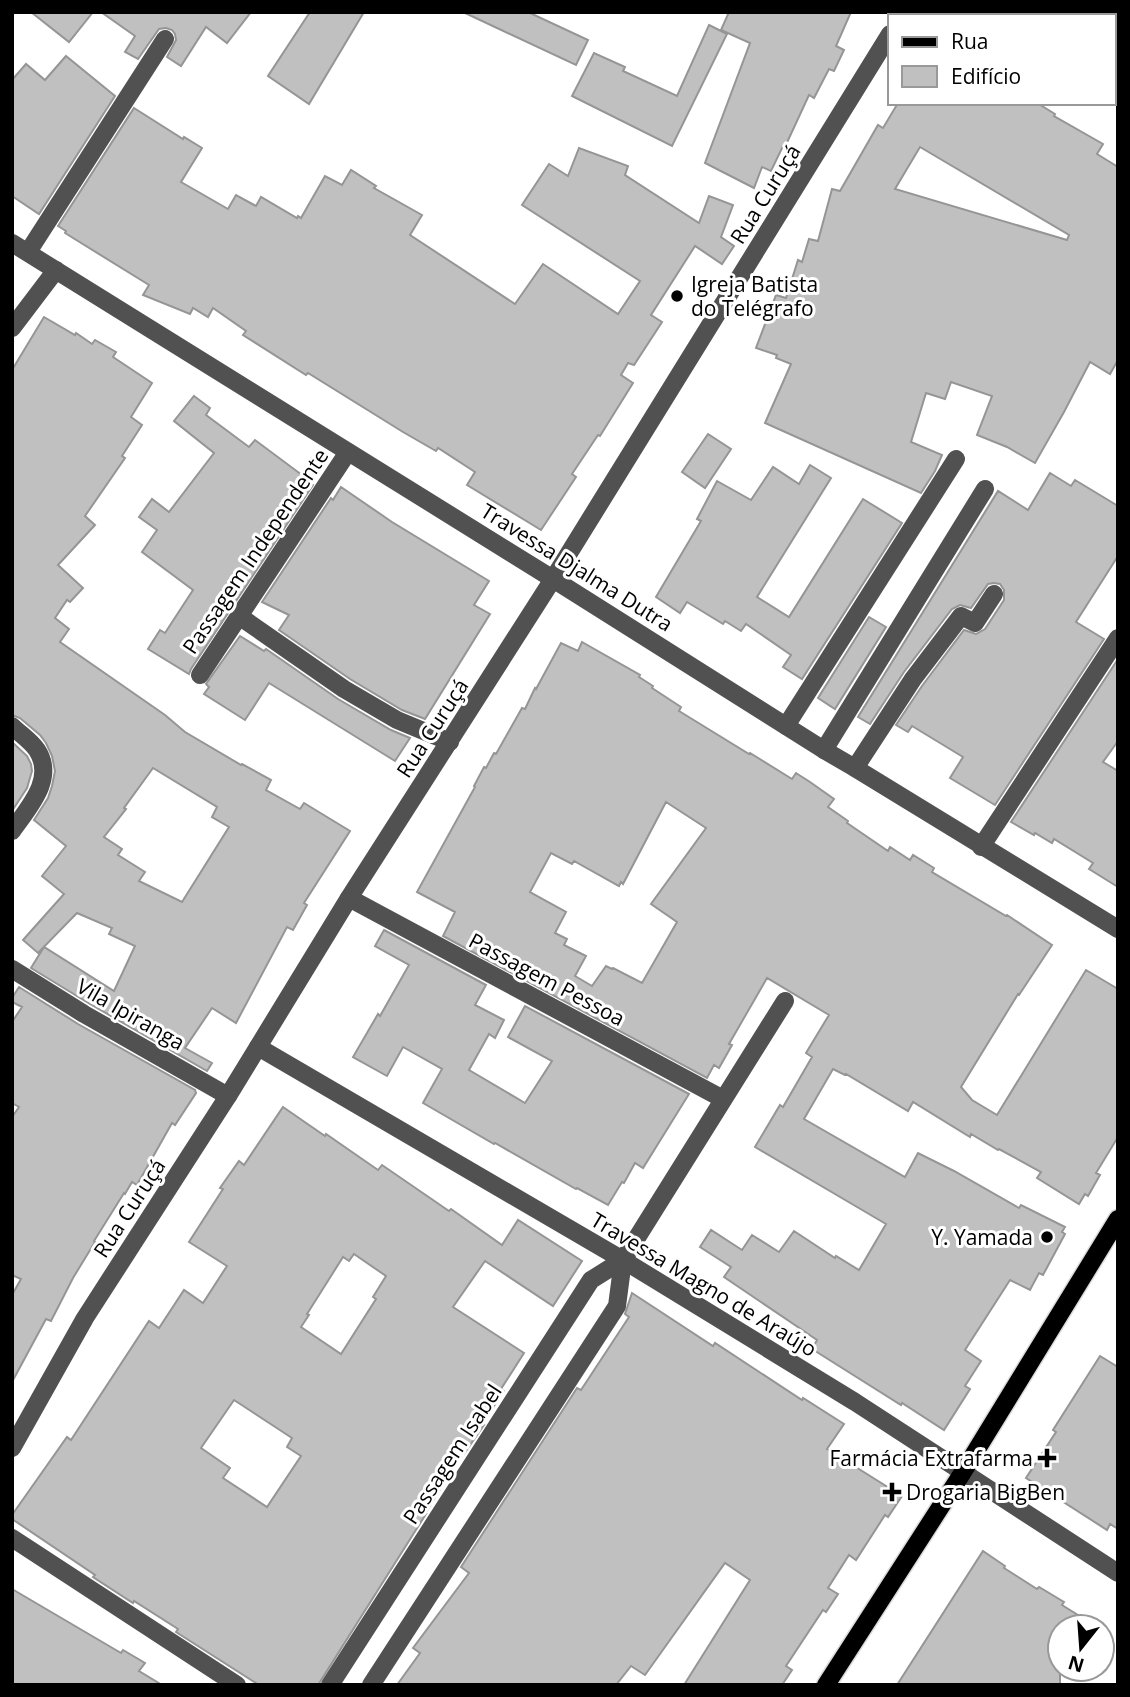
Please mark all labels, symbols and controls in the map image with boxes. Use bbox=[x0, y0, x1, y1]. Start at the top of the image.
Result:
legend bbox=[888, 14, 1116, 105]
text: Rua bbox=[951, 27, 989, 55]
text: Edifício bbox=[951, 62, 1021, 90]
street label: Rua Curuçá bbox=[723, 139, 807, 249]
place label: Igreja Batista do Telégrafo bbox=[691, 270, 818, 322]
marker: Igreja Batista do Telégrafo bbox=[669, 288, 685, 304]
street label: Passagem Independente bbox=[176, 443, 334, 659]
street label: Travessa Djalma Dutra bbox=[476, 497, 678, 637]
street label: Rua Curuçá bbox=[390, 673, 474, 783]
street label: Passagem Pessoa bbox=[464, 926, 630, 1032]
street label: Vila Ipiranga bbox=[72, 972, 190, 1056]
street label: Rua Curuçá bbox=[87, 1153, 171, 1263]
street label: Travessa Magno de Araújo bbox=[586, 1205, 822, 1363]
place label: Y. Yamada bbox=[931, 1223, 1033, 1251]
marker: Y. Yamada bbox=[1039, 1229, 1055, 1245]
street label: Passagem Isabel bbox=[396, 1379, 508, 1529]
place label: Farmácia Extrafarma bbox=[829, 1444, 1033, 1472]
marker: Farmácia Extrafarma bbox=[1039, 1450, 1055, 1466]
place label: Drogaria BigBen bbox=[906, 1478, 1065, 1506]
marker: Drogaria BigBen bbox=[884, 1484, 900, 1500]
north arrow bbox=[1046, 1613, 1116, 1683]
text: N bbox=[1065, 1650, 1087, 1679]

